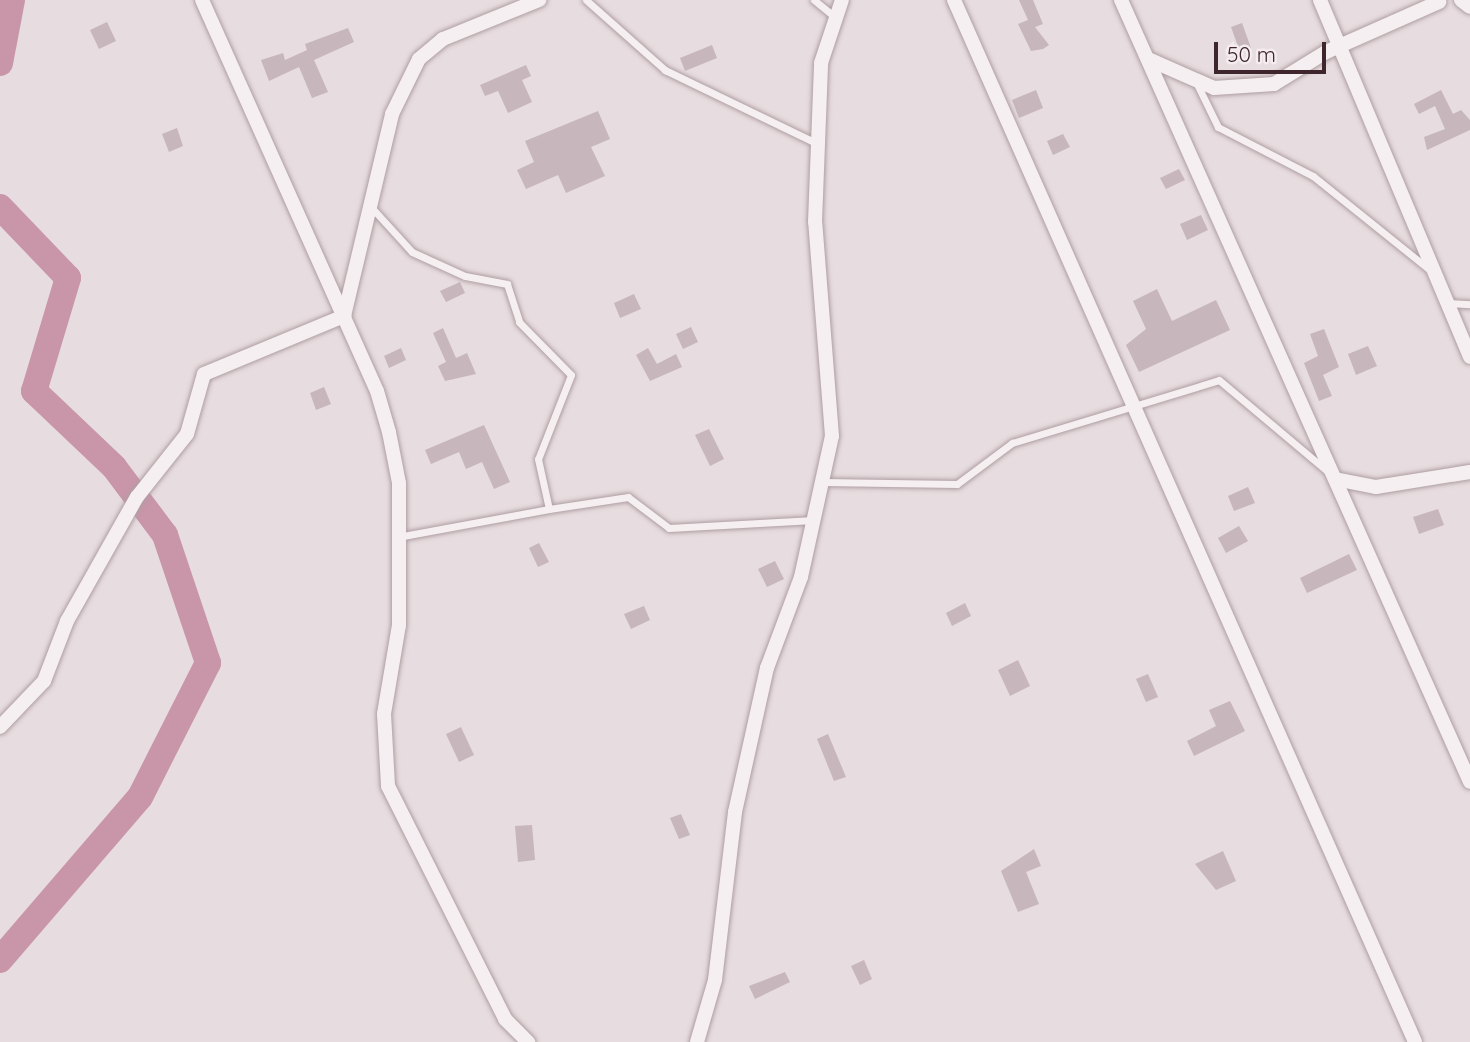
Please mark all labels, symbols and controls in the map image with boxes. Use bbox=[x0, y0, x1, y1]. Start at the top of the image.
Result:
scale bar bbox=[1218, 28, 1330, 72]
text: 50 m bbox=[1227, 41, 1276, 67]

